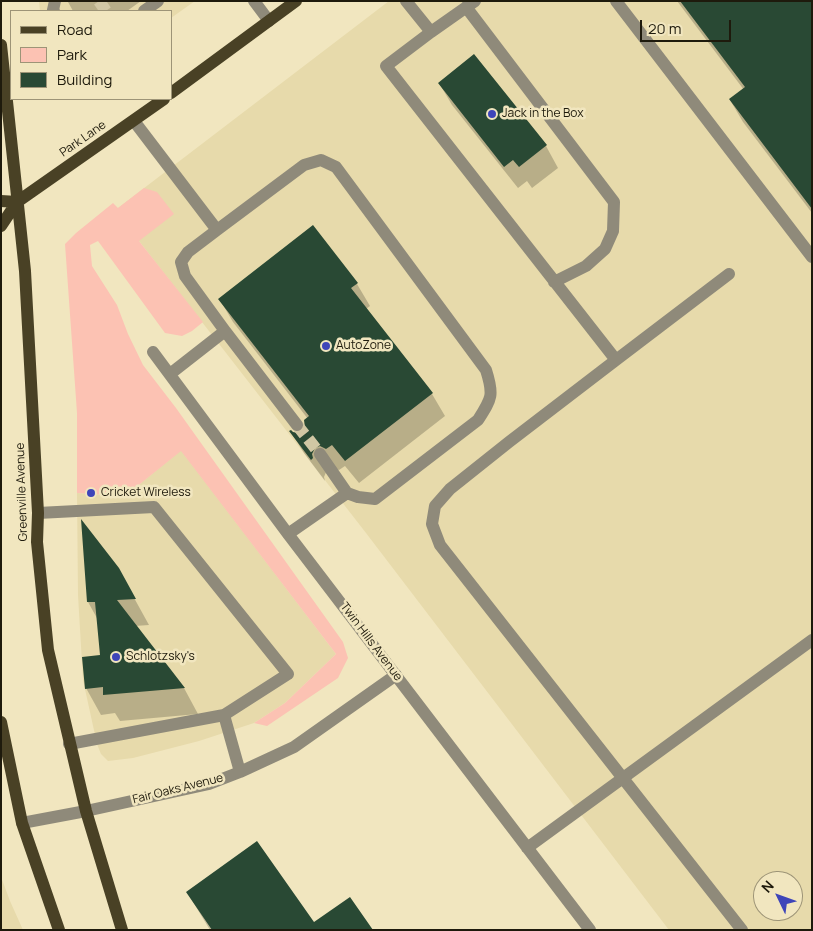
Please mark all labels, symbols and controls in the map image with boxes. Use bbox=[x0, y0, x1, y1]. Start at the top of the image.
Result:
legend bbox=[10, 10, 172, 100]
scale bar bbox=[643, 10, 734, 42]
text: 20 m bbox=[648, 18, 681, 39]
text: Road bbox=[57, 19, 93, 40]
text: Park bbox=[57, 44, 87, 65]
text: Building bbox=[57, 69, 112, 90]
place label: Jack in the Box bbox=[502, 107, 584, 121]
marker: Jack in the Box bbox=[486, 108, 498, 120]
street label: Park Lane bbox=[57, 118, 109, 160]
place label: AutoZone bbox=[336, 339, 391, 353]
marker: AutoZone bbox=[320, 340, 332, 352]
street label: Greenville Avenue bbox=[13, 442, 31, 542]
place label: Cricket Wireless bbox=[101, 486, 191, 500]
marker: Cricket Wireless bbox=[85, 487, 97, 499]
street label: Twin Hills Avenue bbox=[337, 600, 405, 684]
place label: Schlotzsky's bbox=[126, 650, 195, 664]
marker: Schlotzsky's bbox=[110, 651, 122, 663]
street label: Fair Oaks Avenue bbox=[131, 771, 225, 807]
north arrow bbox=[753, 871, 803, 921]
text: N bbox=[757, 876, 778, 896]

